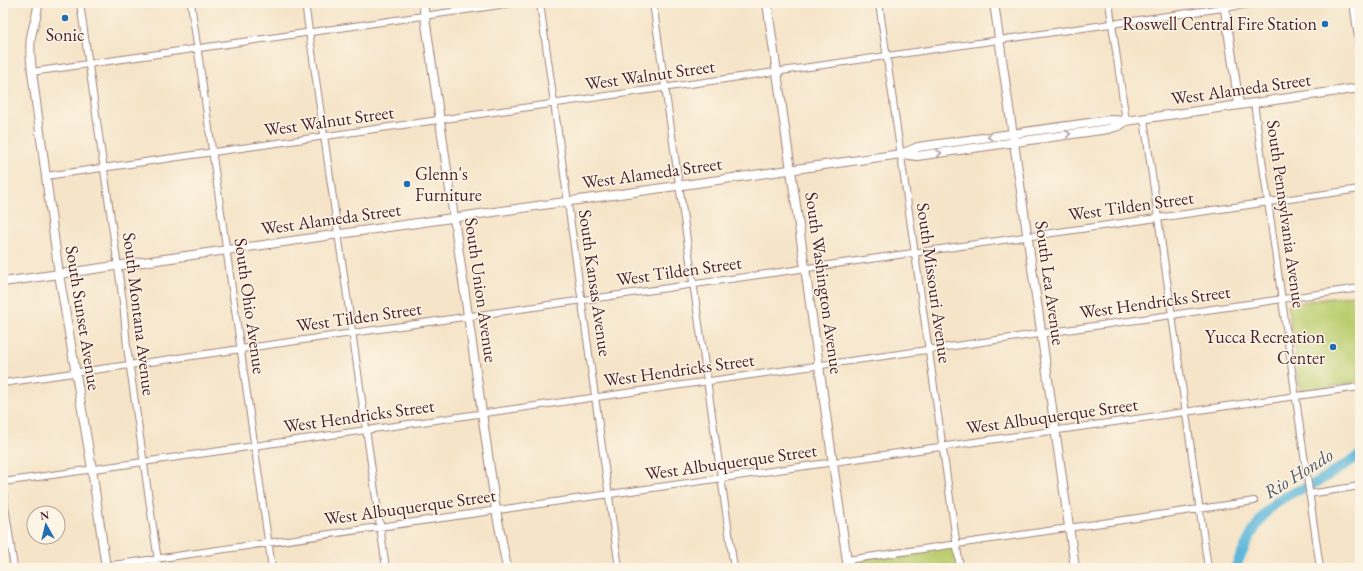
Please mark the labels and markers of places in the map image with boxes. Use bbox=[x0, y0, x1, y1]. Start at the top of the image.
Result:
place label: Roswell Central Fire Station bbox=[1122, 12, 1317, 35]
marker: Sonic bbox=[60, 13, 70, 23]
marker: Roswell Central Fire Station bbox=[1320, 19, 1330, 29]
place label: Sonic bbox=[46, 23, 84, 46]
place label: Glenn's Furniture bbox=[415, 162, 482, 206]
marker: Glenn's Furniture bbox=[402, 179, 412, 189]
place label: Yucca Recreation Center bbox=[1205, 325, 1325, 369]
marker: Yucca Recreation Center bbox=[1328, 342, 1338, 352]

